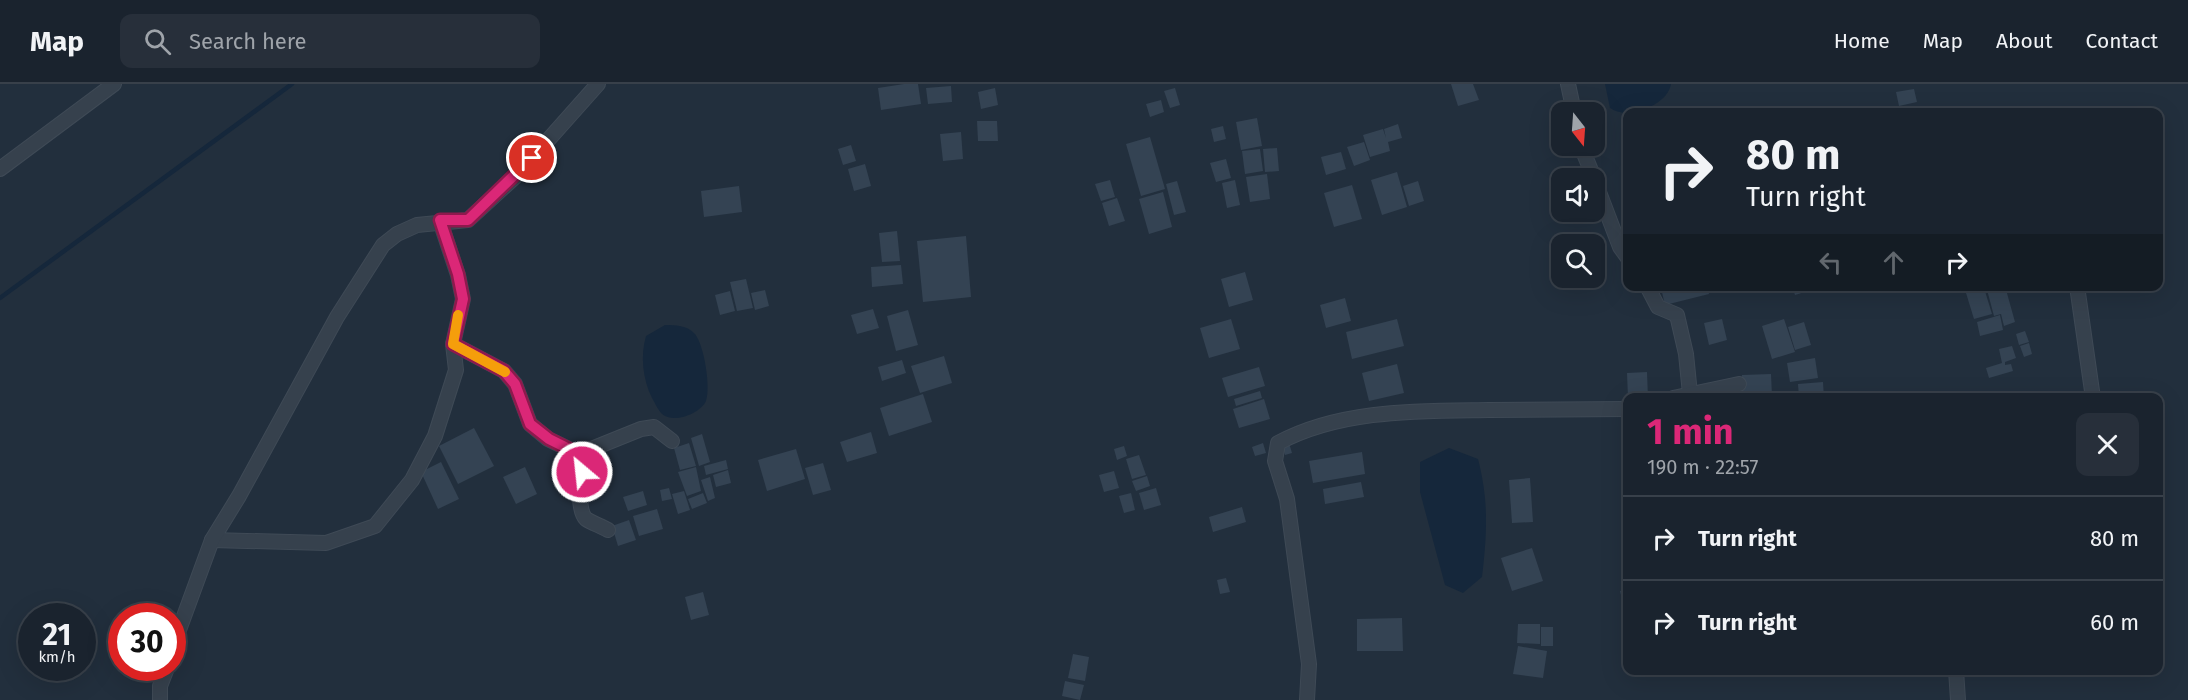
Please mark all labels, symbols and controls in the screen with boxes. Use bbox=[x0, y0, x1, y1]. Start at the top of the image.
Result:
search box bbox=[120, 14, 540, 68]
text: Map bbox=[30, 25, 84, 58]
icon: search bbox=[141, 25, 174, 58]
text: Search here bbox=[189, 28, 307, 55]
text: Home bbox=[1834, 28, 1890, 54]
text: Map bbox=[1923, 28, 1963, 54]
text: About bbox=[1996, 28, 2053, 54]
text: Contact bbox=[2086, 28, 2158, 54]
north arrow bbox=[1551, 102, 1605, 156]
map controls bbox=[1551, 102, 1605, 288]
text: 80 m bbox=[1746, 130, 1840, 180]
pin bbox=[506, 132, 557, 183]
icon: right bbox=[1647, 132, 1725, 210]
icon: arrive bbox=[515, 141, 548, 174]
button: sound bbox=[1551, 168, 1605, 222]
text: Turn right bbox=[1746, 181, 1866, 213]
button: search bbox=[1551, 234, 1605, 288]
icon: left bbox=[1814, 246, 1847, 279]
icon: ahead bbox=[1877, 246, 1910, 279]
icon: right bbox=[1940, 246, 1973, 279]
text: 1 min bbox=[1647, 410, 1734, 454]
button: close bbox=[2076, 413, 2139, 476]
position arrow bbox=[550, 440, 614, 504]
text: 190 m · 22:57 bbox=[1647, 455, 1758, 479]
icon: right bbox=[1647, 522, 1680, 555]
text: Turn right bbox=[1698, 525, 1797, 552]
text: 80 m bbox=[2090, 525, 2139, 552]
speed limit sign: 30 bbox=[108, 603, 186, 681]
icon: right bbox=[1647, 606, 1680, 639]
text: Turn right bbox=[1698, 609, 1797, 636]
text: 60 m bbox=[2090, 609, 2139, 636]
text: 21 bbox=[43, 617, 71, 653]
text: km/h bbox=[38, 648, 76, 666]

